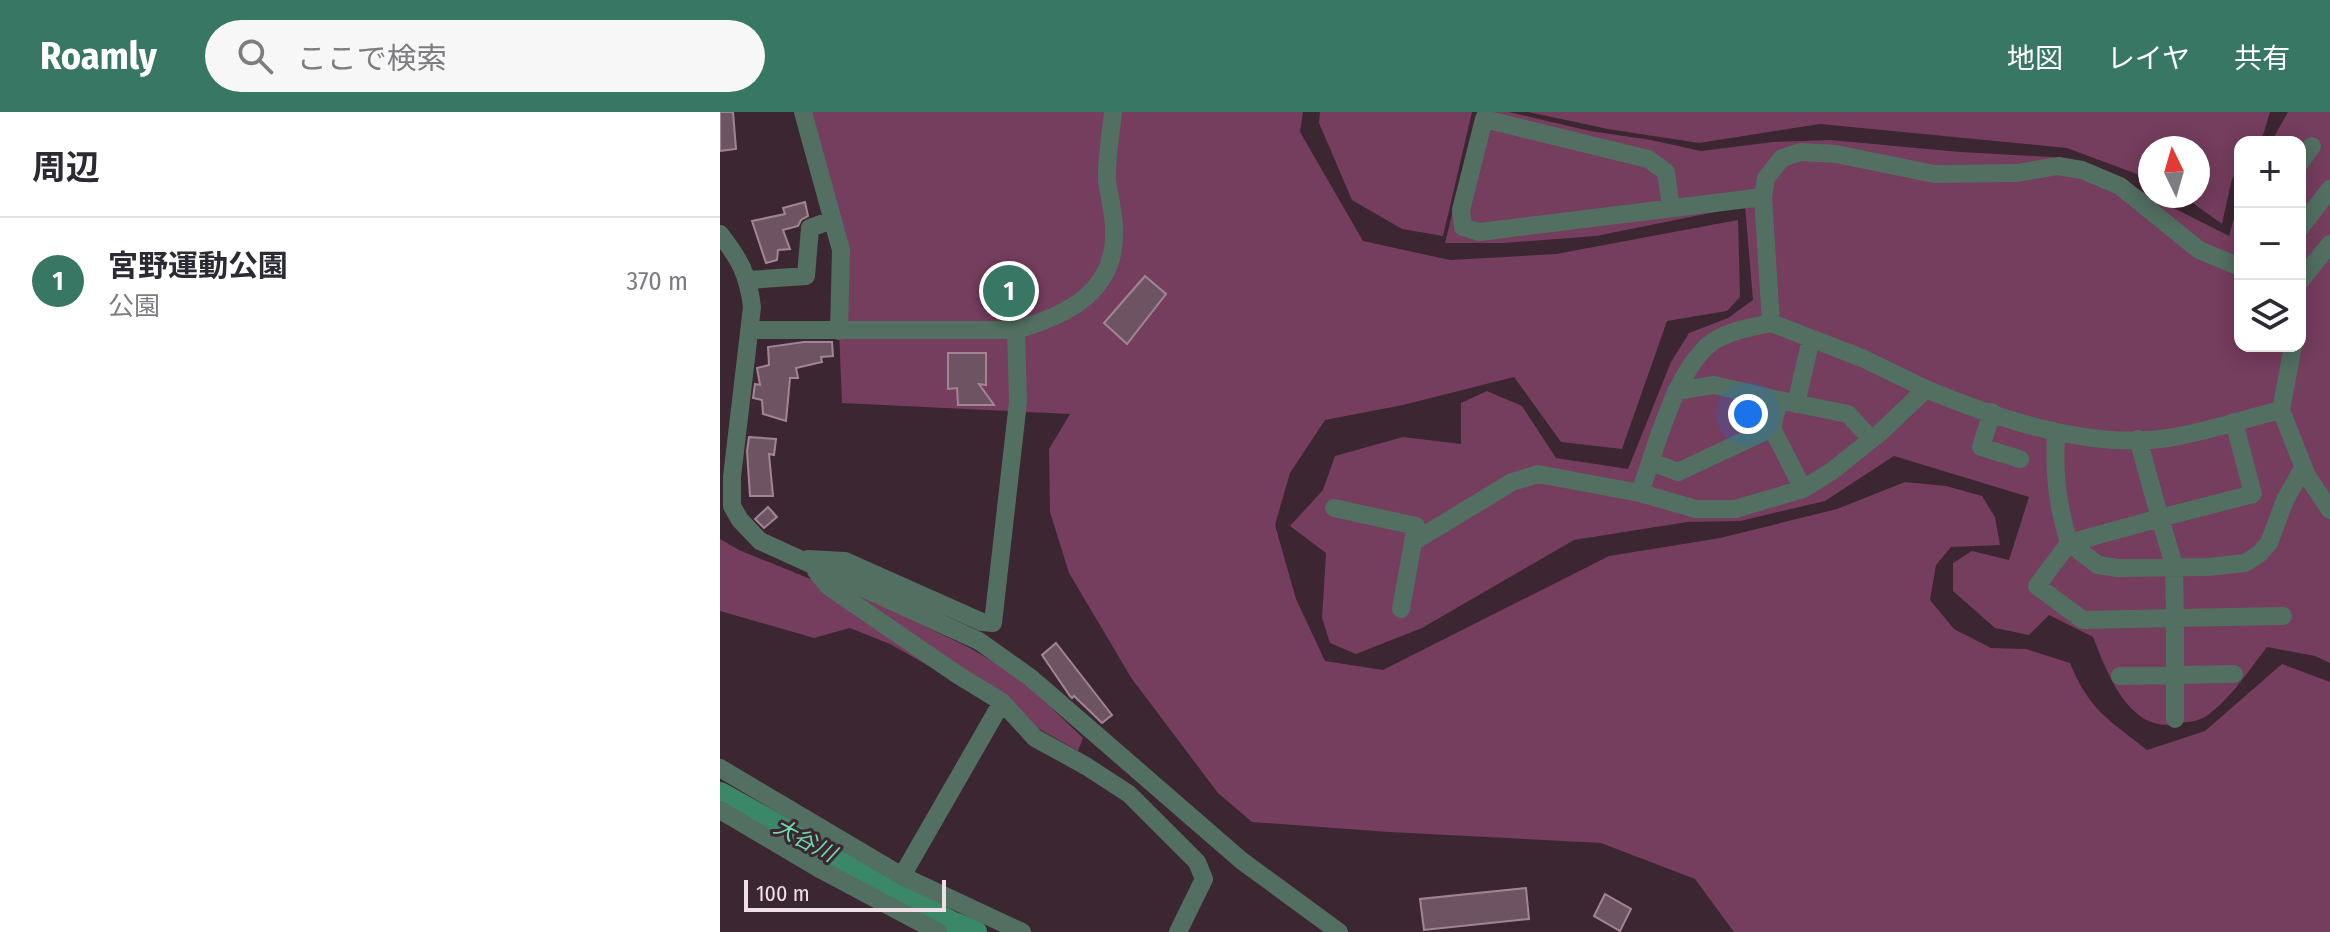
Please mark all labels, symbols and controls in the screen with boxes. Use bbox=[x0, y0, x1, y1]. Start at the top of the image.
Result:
search box bbox=[205, 20, 765, 92]
text: Roamly bbox=[40, 33, 157, 79]
icon: search bbox=[233, 34, 277, 78]
text: ここで検索 bbox=[297, 41, 447, 77]
text: 地図 bbox=[2007, 42, 2063, 75]
text: レイヤ bbox=[2107, 42, 2190, 75]
text: 共有 bbox=[2234, 42, 2290, 75]
north arrow bbox=[2138, 136, 2210, 208]
map controls bbox=[2234, 136, 2306, 352]
button: + bbox=[2234, 136, 2306, 208]
text: 周辺 bbox=[32, 147, 100, 188]
button: − bbox=[2234, 208, 2306, 280]
text: 宮野運動公園 bbox=[108, 248, 288, 284]
pin: 1 bbox=[983, 261, 1035, 321]
text: 1 bbox=[53, 266, 64, 297]
text: 370 m bbox=[627, 266, 688, 297]
button: layers bbox=[2234, 280, 2306, 352]
text: 公園 bbox=[108, 291, 160, 322]
your location bbox=[1728, 394, 1768, 434]
water label: 大谷川 bbox=[770, 813, 842, 868]
scale bar bbox=[744, 876, 946, 912]
text: 100 m bbox=[756, 880, 810, 907]

